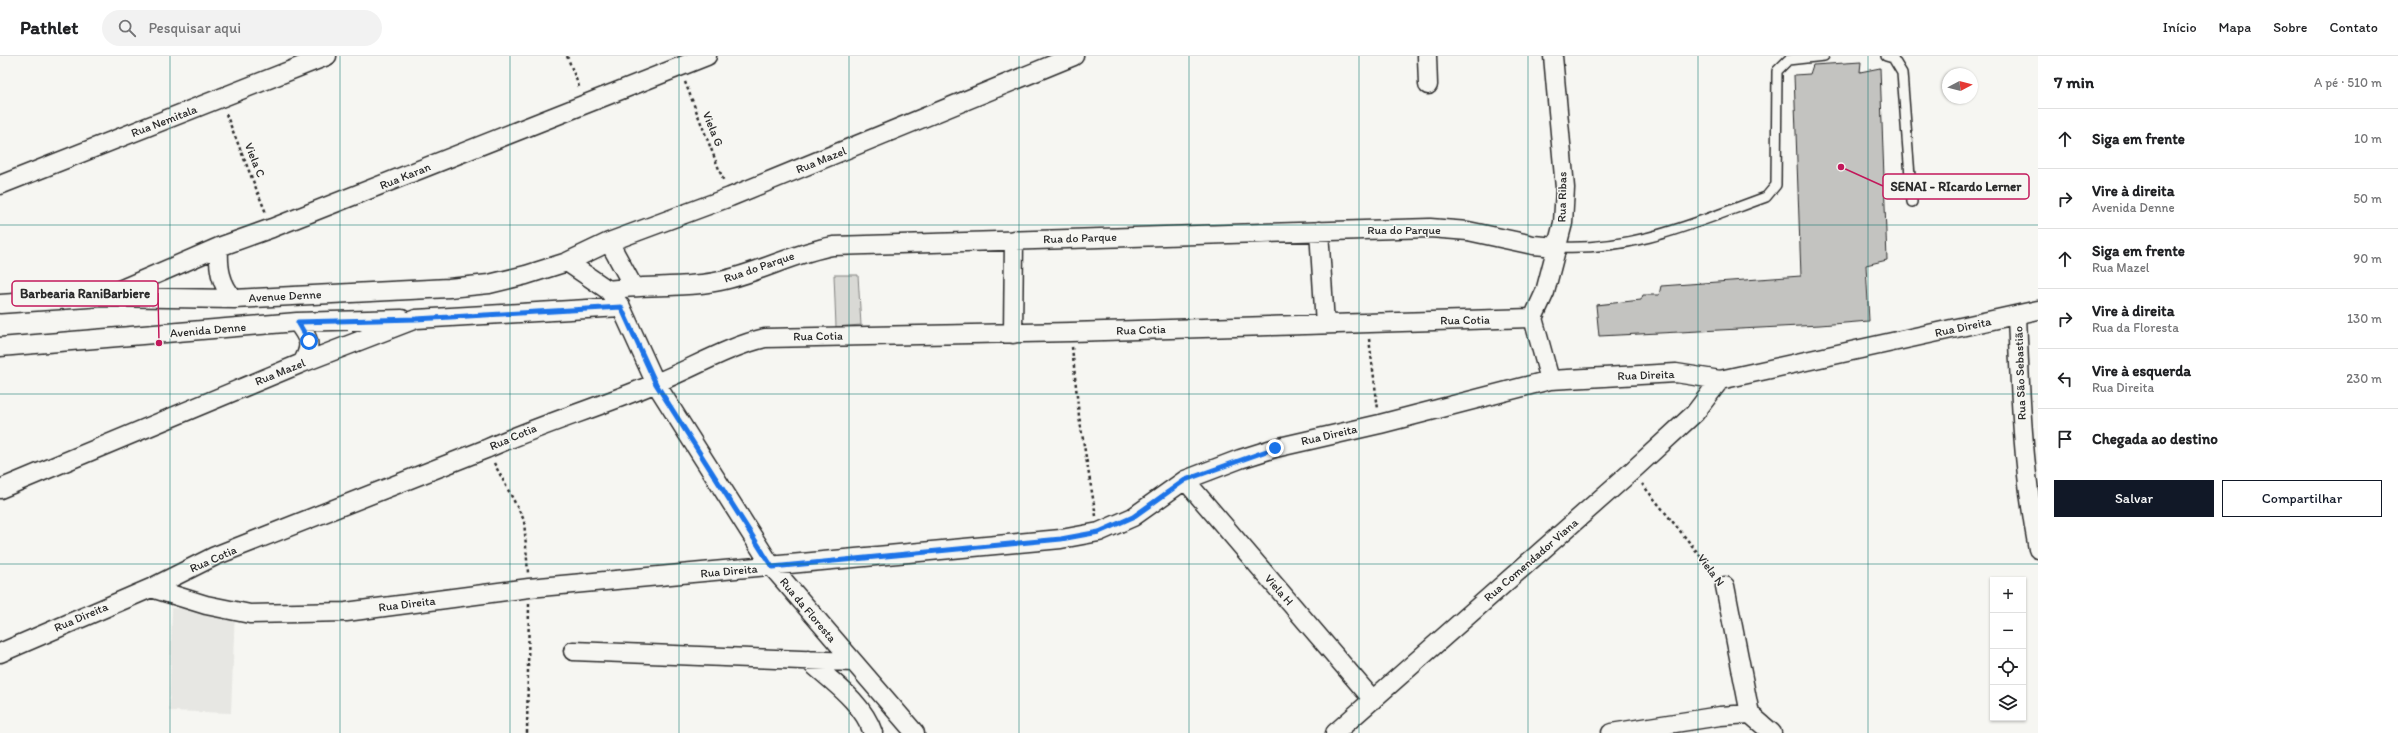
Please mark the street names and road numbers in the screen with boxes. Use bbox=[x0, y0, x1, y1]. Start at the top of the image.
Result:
street label: Rua Nemitala bbox=[129, 102, 200, 140]
street label: Viela G bbox=[700, 109, 726, 149]
street label: Viela C bbox=[242, 141, 268, 180]
street label: Rua Mazel bbox=[794, 143, 849, 176]
street label: Rua Karan bbox=[378, 159, 433, 193]
street label: Rua Ribas bbox=[1555, 171, 1569, 223]
street label: Rua do Parque bbox=[1367, 223, 1441, 237]
street label: Rua do Parque bbox=[1043, 230, 1117, 246]
street label: Rua do Parque bbox=[722, 248, 796, 286]
street label: Avenue Denne bbox=[248, 287, 322, 305]
street label: Rua Cotia bbox=[1440, 313, 1490, 327]
street label: Rua Direita bbox=[1933, 314, 1993, 340]
street label: Avenida Denne bbox=[169, 320, 247, 340]
street label: Rua Cotia bbox=[1116, 322, 1166, 338]
street label: Rua São Sebastião bbox=[2011, 326, 2029, 420]
street label: Rua Cotia bbox=[793, 329, 843, 343]
street label: Rua Mazel bbox=[253, 355, 308, 388]
street label: Rua Direita bbox=[1617, 367, 1676, 383]
street label: Rua Cotia bbox=[487, 421, 539, 453]
street label: Rua Direita bbox=[1299, 422, 1359, 448]
street label: Rua Comendador Viana bbox=[1481, 515, 1581, 605]
street label: Rua Cotia bbox=[187, 542, 239, 576]
street label: Viela N bbox=[1694, 551, 1728, 589]
street label: Rua Direita bbox=[700, 561, 759, 580]
street label: Viela H bbox=[1262, 572, 1296, 608]
street label: Rua da Floresta bbox=[777, 575, 840, 646]
street label: Rua Direita bbox=[378, 593, 437, 614]
street label: Rua Direita bbox=[52, 599, 111, 635]

